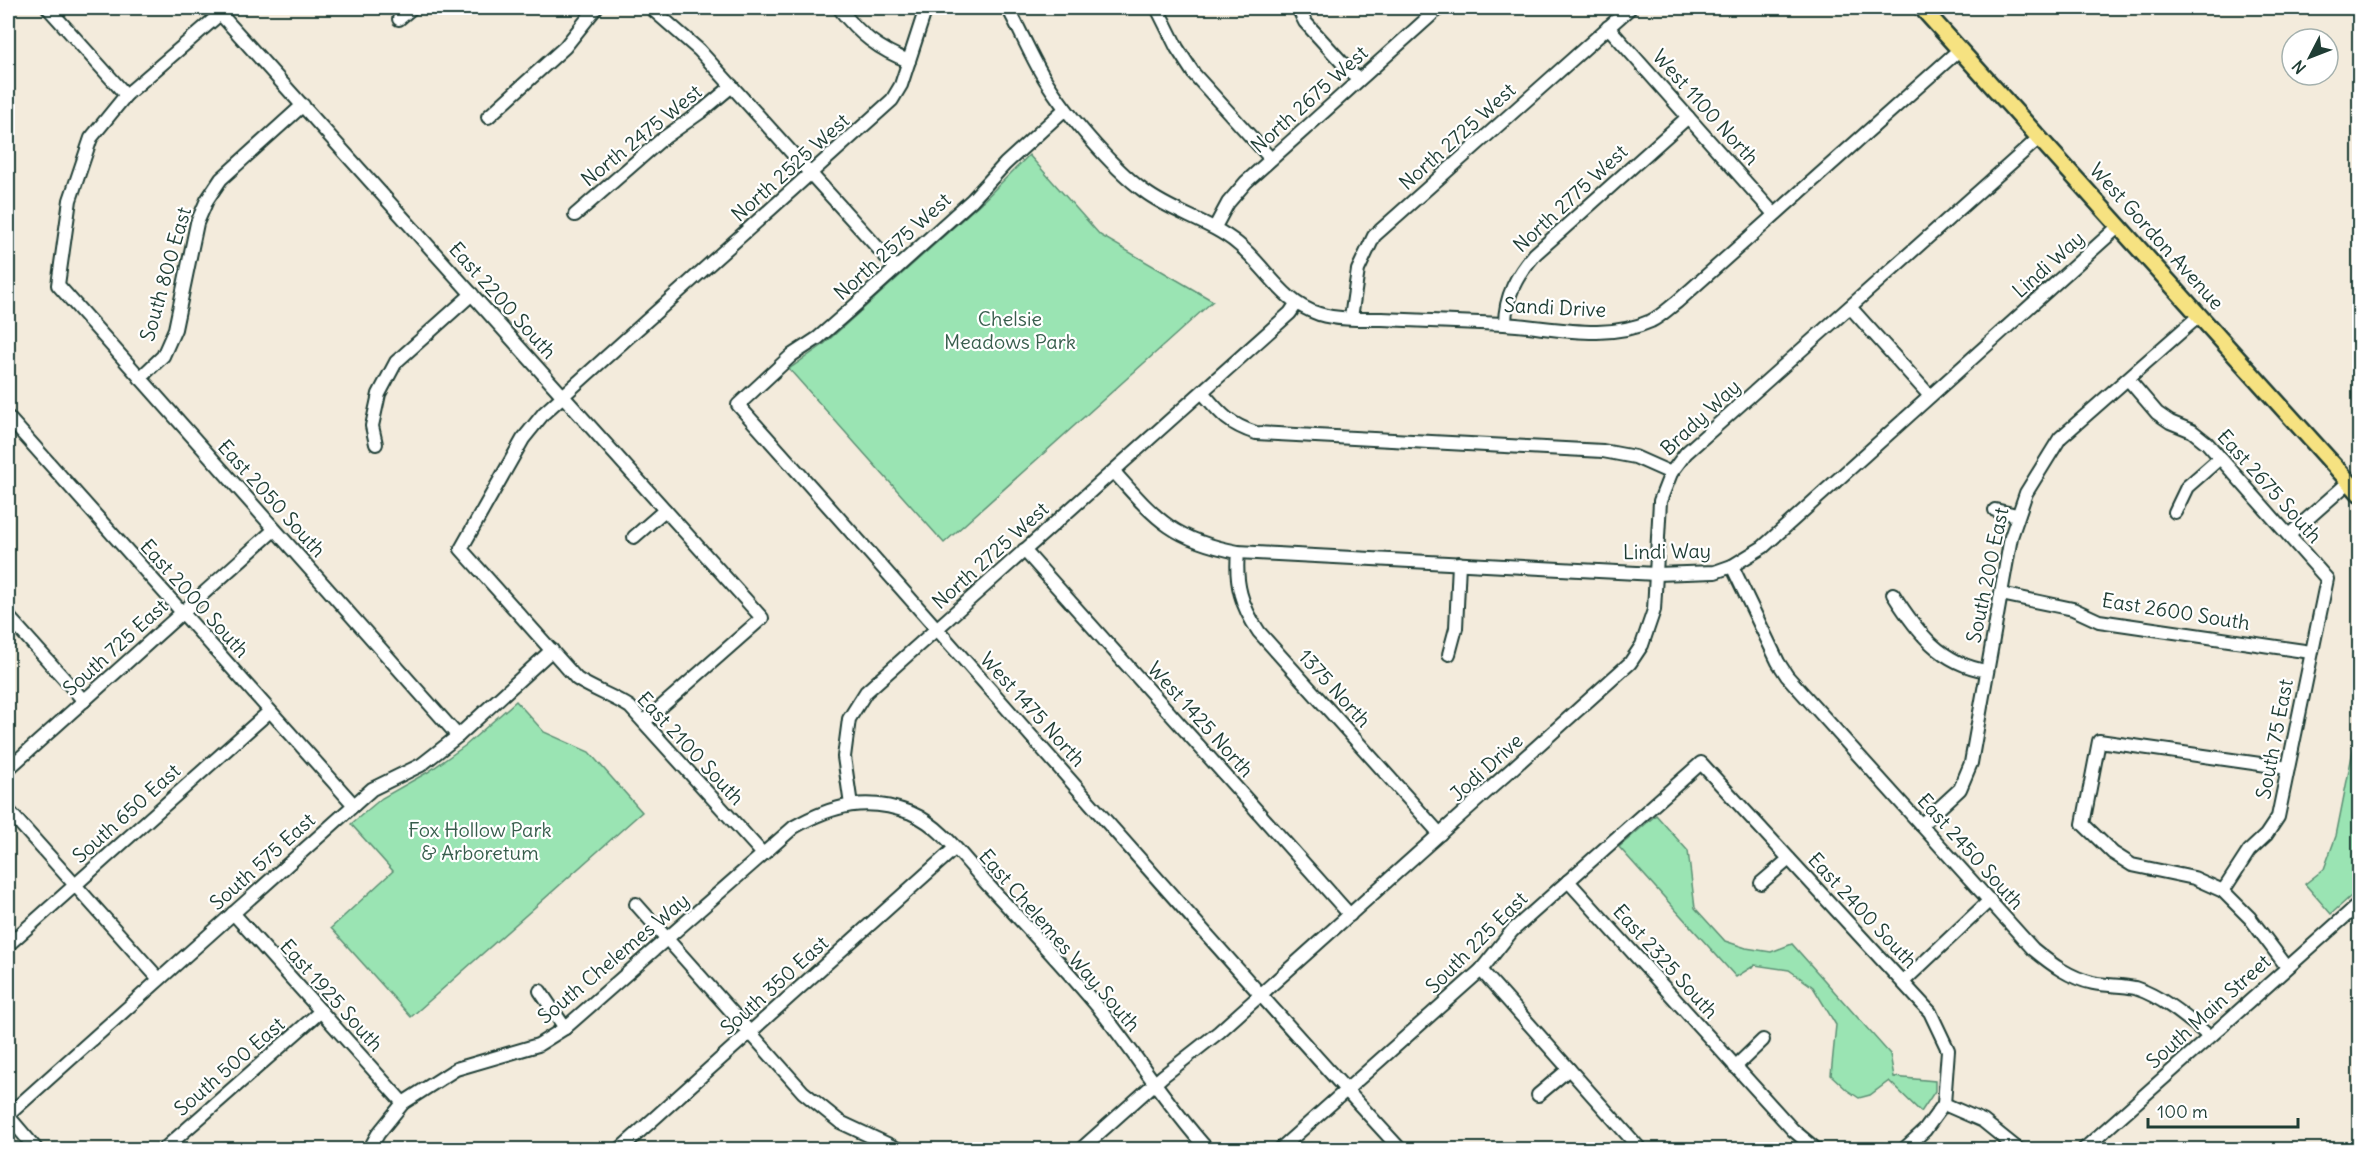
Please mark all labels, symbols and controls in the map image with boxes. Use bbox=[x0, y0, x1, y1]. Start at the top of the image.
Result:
north arrow bbox=[2280, 27, 2340, 87]
street label: North 2675 West bbox=[1245, 40, 1373, 158]
street label: West 1100 North bbox=[1647, 44, 1765, 170]
text: N bbox=[2288, 56, 2310, 78]
street label: North 2725 West bbox=[1394, 77, 1521, 195]
street label: North 2475 West bbox=[576, 78, 707, 191]
street label: North 2525 West bbox=[726, 107, 854, 226]
street label: North 2775 West bbox=[1508, 139, 1632, 257]
street label: West Gordon Avenue bbox=[2085, 157, 2229, 315]
street label: North 2575 West bbox=[828, 187, 956, 305]
street label: South 800 East bbox=[134, 204, 196, 344]
street label: Lindi Way bbox=[2007, 225, 2089, 303]
street label: East 2200 South bbox=[444, 236, 562, 364]
street label: Sandi Drive bbox=[1503, 292, 1607, 322]
park label: Chelsie Meadows Park bbox=[944, 306, 1076, 354]
street label: Brady Way bbox=[1655, 374, 1745, 460]
street label: East 2675 South bbox=[2212, 424, 2328, 548]
street label: East 2050 South bbox=[213, 434, 331, 562]
street label: North 2725 West bbox=[927, 496, 1054, 614]
street label: South 200 East bbox=[1960, 505, 2014, 645]
street label: East 2000 South bbox=[135, 534, 255, 662]
street label: Lindi Way bbox=[1623, 538, 1711, 564]
street label: East 2600 South bbox=[2100, 587, 2252, 635]
street label: South 725 East bbox=[57, 593, 173, 701]
street label: 1375 North bbox=[1293, 644, 1377, 732]
street label: West 1475 North bbox=[975, 647, 1091, 771]
street label: West 1425 North bbox=[1143, 656, 1259, 782]
street label: South 75 East bbox=[2250, 677, 2298, 801]
street label: East 2100 South bbox=[632, 686, 750, 810]
street label: Jodi Drive bbox=[1444, 728, 1528, 806]
street label: South 650 East bbox=[67, 758, 185, 868]
street label: East 2450 South bbox=[1912, 788, 2030, 914]
street label: South 575 East bbox=[204, 807, 320, 915]
park label: Fox Hollow Park & Arboretum bbox=[408, 817, 552, 865]
street label: East Chelemes Way South bbox=[974, 844, 1146, 1036]
street label: East 2400 South bbox=[1803, 847, 1923, 973]
street label: South 225 East bbox=[1420, 886, 1532, 998]
street label: South Chelemes Way bbox=[532, 887, 694, 1029]
street label: East 2325 South bbox=[1608, 899, 1724, 1023]
street label: South 350 East bbox=[715, 930, 833, 1040]
street label: East 1925 South bbox=[275, 934, 389, 1056]
street label: South Main Street bbox=[2141, 948, 2276, 1073]
street label: South 500 East bbox=[169, 1011, 290, 1121]
scale bar bbox=[2148, 1091, 2298, 1129]
text: 100 m bbox=[2157, 1100, 2208, 1123]

